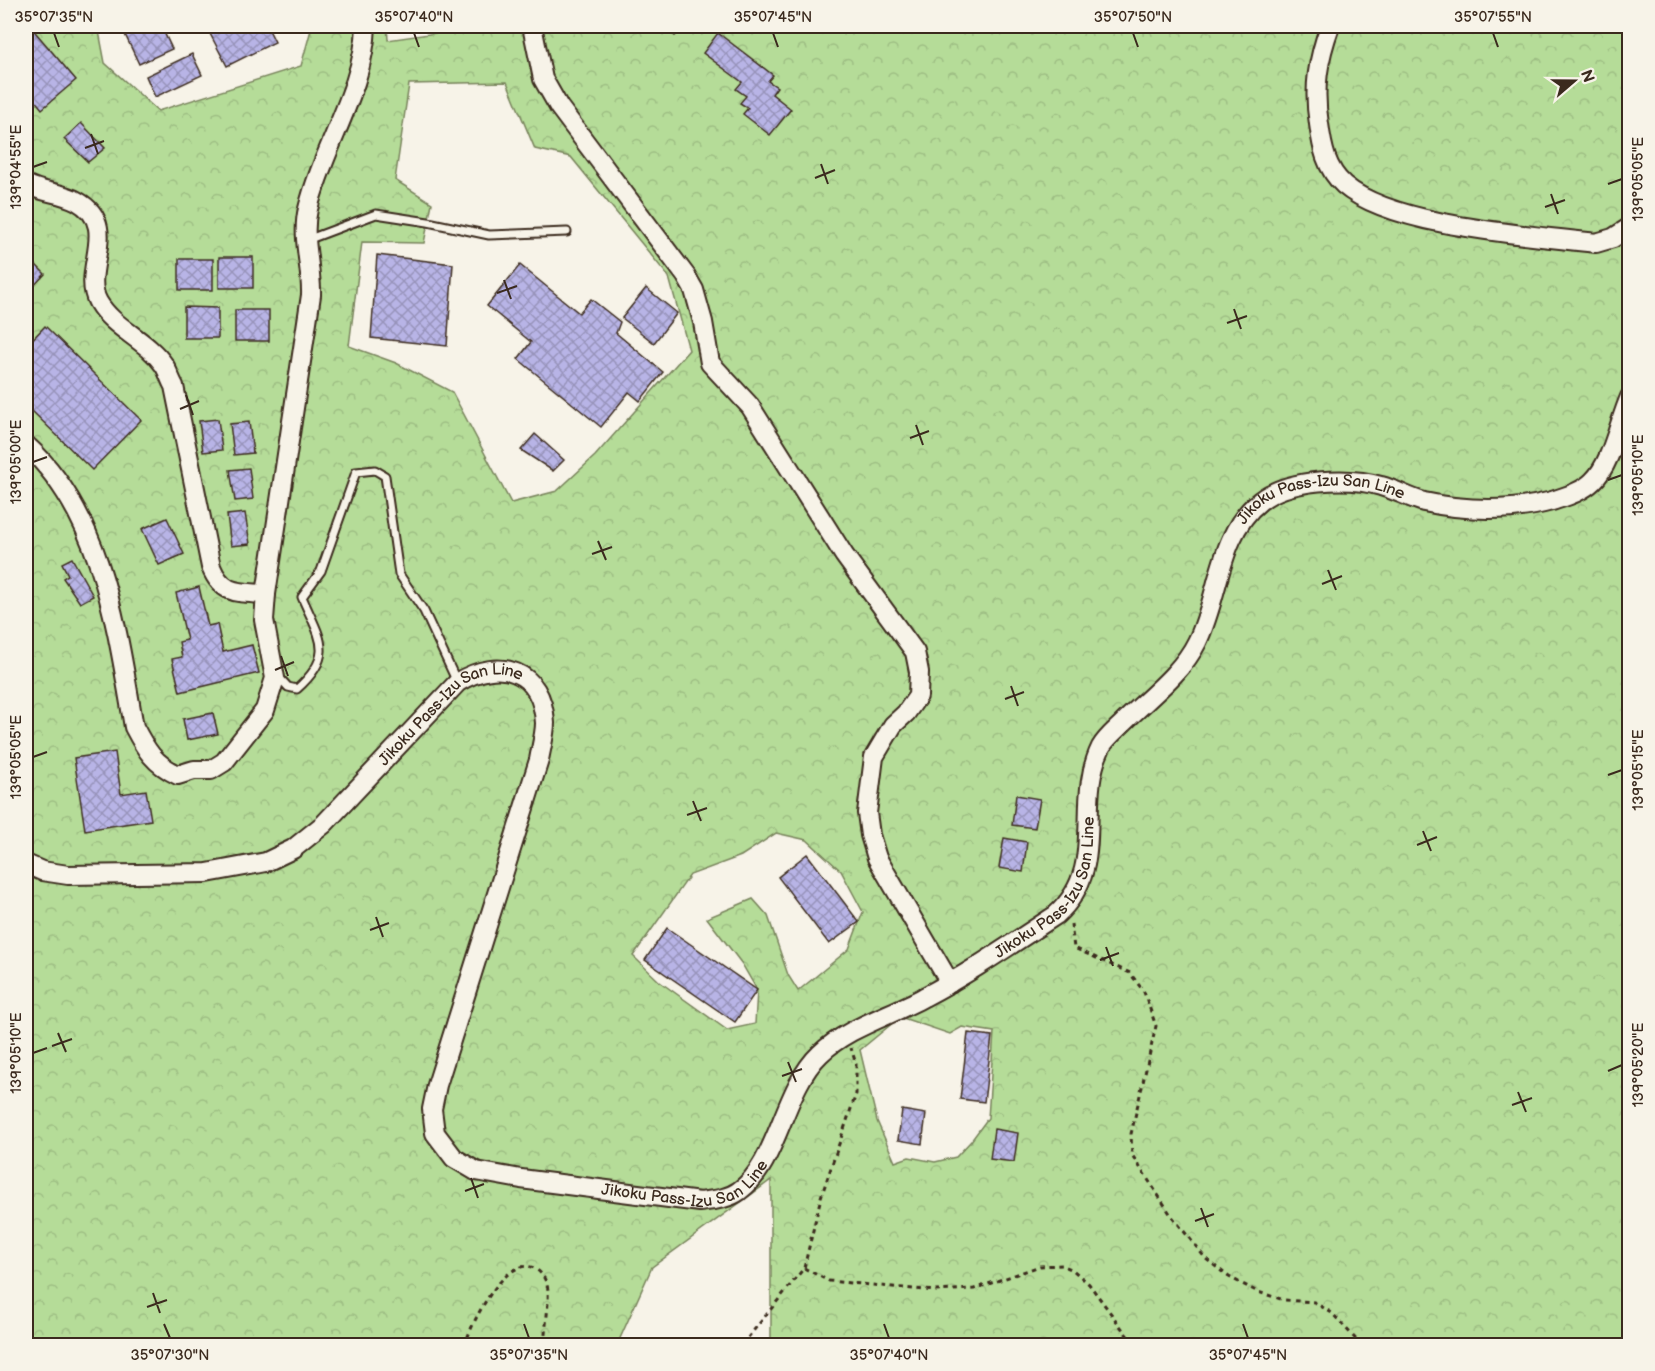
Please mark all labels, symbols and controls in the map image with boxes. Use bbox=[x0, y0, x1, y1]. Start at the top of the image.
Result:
text: 35°07'35"N bbox=[15, 8, 93, 27]
text: 35°07'40"N bbox=[375, 8, 453, 27]
text: 35°07'45"N bbox=[734, 8, 812, 27]
text: 35°07'50"N bbox=[1094, 8, 1172, 27]
text: 35°07'55"N bbox=[1454, 8, 1532, 27]
north arrow bbox=[1544, 51, 1604, 111]
text: N bbox=[1576, 67, 1598, 85]
text: 139°04'55"E bbox=[7, 125, 26, 209]
text: 139°05'05"E bbox=[1629, 137, 1648, 221]
text: 139°05'00"E bbox=[7, 420, 26, 504]
text: 139°05'10"E bbox=[1629, 434, 1648, 516]
street label: Jikoku Pass-Izu San Line bbox=[1233, 471, 1408, 528]
street label: Jikoku Pass-Izu San Line bbox=[375, 660, 527, 770]
text: 139°05'05"E bbox=[7, 715, 26, 799]
text: 139°05'15"E bbox=[1629, 729, 1648, 811]
street label: Jikoku Pass-Izu San Line bbox=[991, 816, 1098, 962]
text: 139°05'10"E bbox=[7, 1012, 26, 1094]
text: 139°05'20"E bbox=[1629, 1023, 1648, 1107]
street label: Jikoku Pass-Izu San Line bbox=[600, 1156, 772, 1212]
text: 35°07'30"N bbox=[130, 1346, 210, 1365]
text: 35°07'35"N bbox=[490, 1346, 568, 1365]
text: 35°07'40"N bbox=[850, 1346, 928, 1365]
text: 35°07'45"N bbox=[1209, 1346, 1287, 1365]

